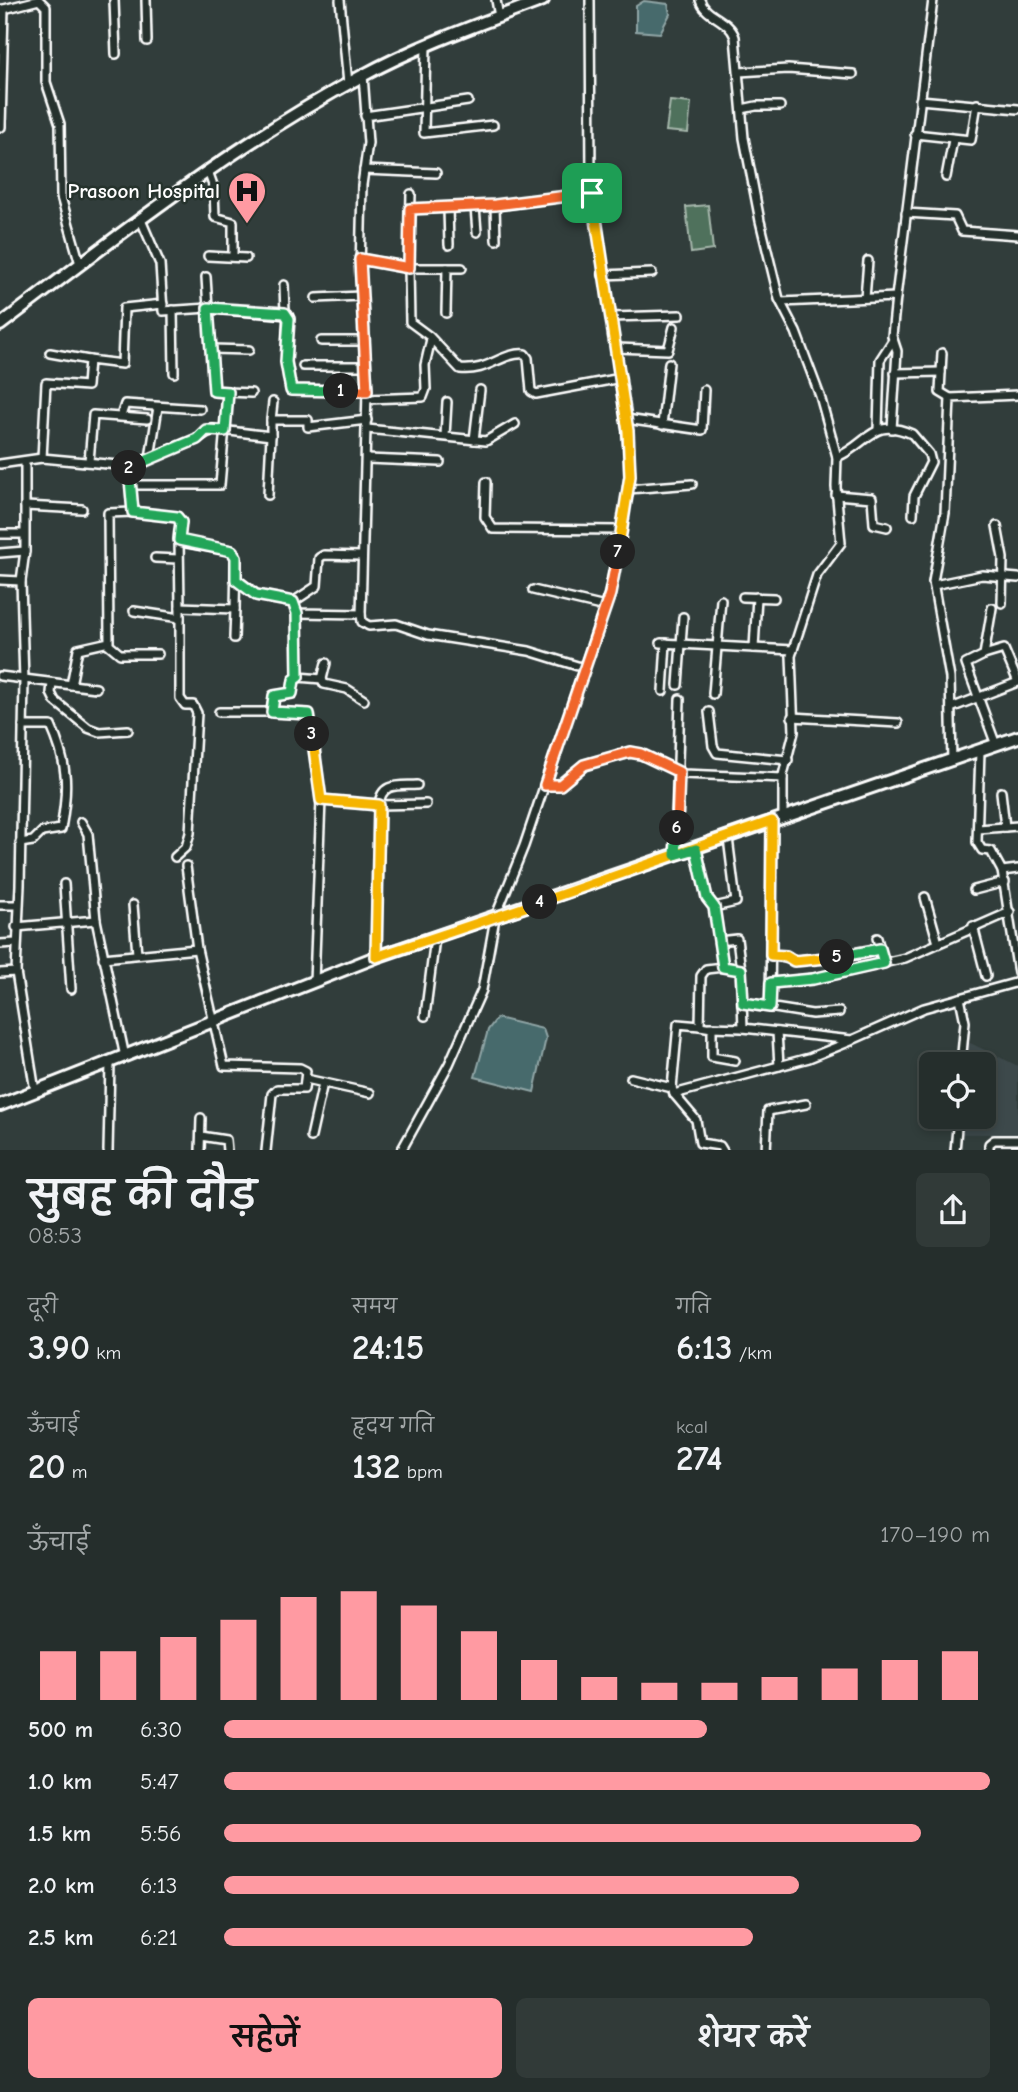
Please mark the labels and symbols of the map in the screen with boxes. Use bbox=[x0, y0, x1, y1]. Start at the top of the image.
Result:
pin bbox=[562, 163, 622, 223]
hospital icon: Prasoon Hospital bbox=[226, 170, 268, 225]
place label: Prasoon Hospital bbox=[68, 179, 220, 203]
pin: 1 bbox=[324, 374, 358, 408]
pin: 2 bbox=[111, 450, 146, 486]
pin: 7 bbox=[600, 534, 636, 570]
pin: 3 bbox=[294, 716, 330, 752]
pin: 6 bbox=[660, 810, 694, 846]
pin: 4 bbox=[522, 884, 558, 920]
pin: 5 bbox=[820, 940, 854, 974]

